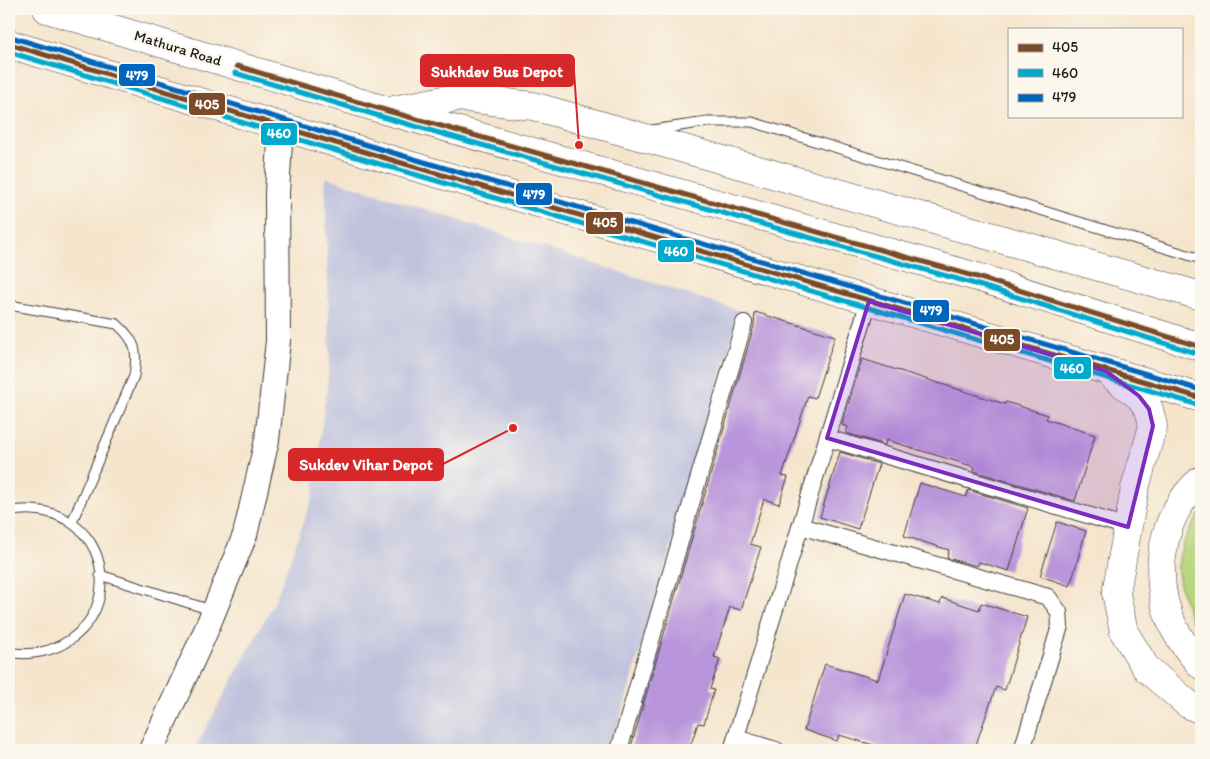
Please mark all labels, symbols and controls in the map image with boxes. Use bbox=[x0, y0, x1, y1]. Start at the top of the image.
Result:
street label: Mathura Road bbox=[132, 26, 225, 70]
legend bbox=[1008, 28, 1182, 118]
text: 405 bbox=[1052, 38, 1078, 56]
callout: Sukhdev Bus Depot bbox=[421, 55, 574, 86]
text: Sukhdev Bus Depot bbox=[431, 62, 563, 82]
line badge: 479 bbox=[118, 63, 156, 87]
text: 460 bbox=[1052, 64, 1078, 82]
text: 479 bbox=[126, 67, 148, 84]
text: 479 bbox=[1052, 88, 1076, 106]
line badge: 405 bbox=[188, 92, 226, 116]
text: 405 bbox=[195, 96, 220, 113]
line badge: 460 bbox=[260, 122, 298, 146]
text: 460 bbox=[267, 125, 292, 142]
line badge: 479 bbox=[515, 182, 553, 206]
text: 479 bbox=[523, 186, 545, 203]
line badge: 405 bbox=[585, 211, 624, 235]
text: 405 bbox=[593, 214, 618, 231]
line badge: 460 bbox=[657, 239, 695, 263]
text: 460 bbox=[664, 243, 689, 260]
line badge: 479 bbox=[912, 299, 950, 323]
text: 479 bbox=[920, 302, 942, 319]
line badge: 405 bbox=[983, 328, 1021, 352]
text: 405 bbox=[990, 331, 1015, 348]
line badge: 460 bbox=[1053, 356, 1092, 380]
text: 460 bbox=[1060, 360, 1085, 377]
callout: Sukdev Vihar Depot bbox=[289, 449, 443, 480]
text: Sukdev Vihar Depot bbox=[299, 455, 433, 475]

